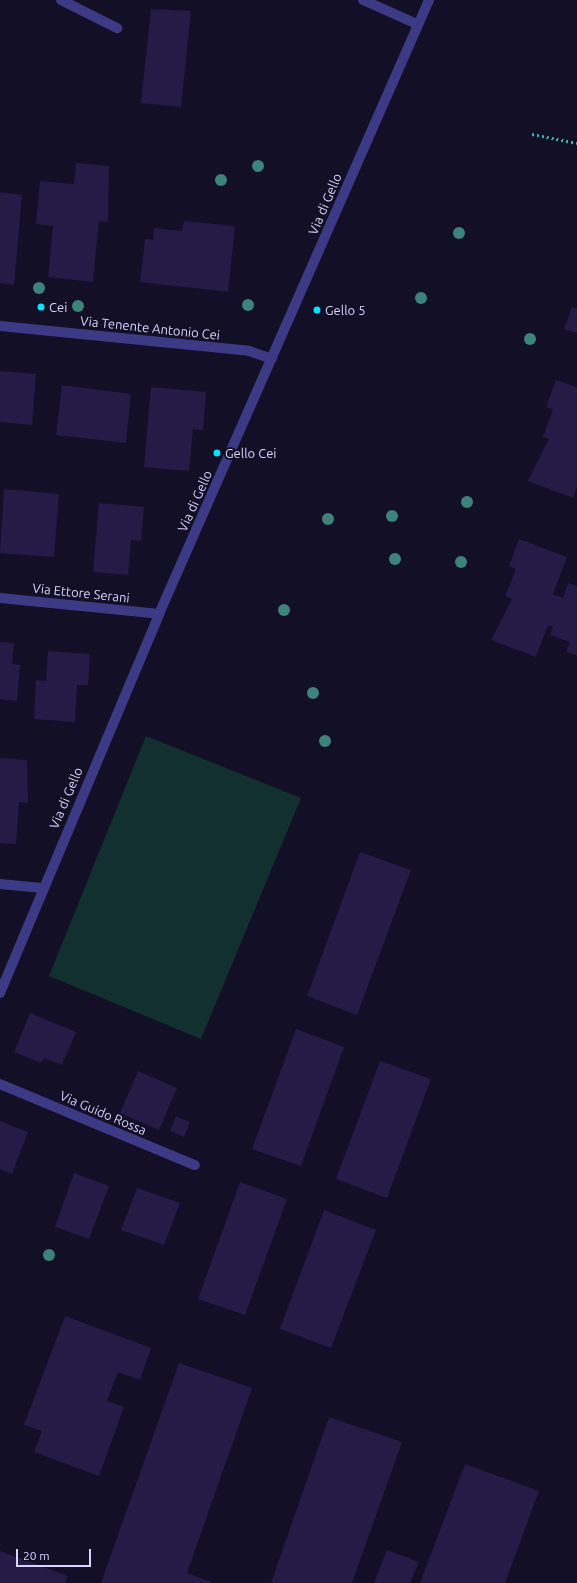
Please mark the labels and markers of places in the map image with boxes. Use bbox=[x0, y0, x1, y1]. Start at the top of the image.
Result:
place label: Cei bbox=[49, 299, 67, 315]
marker: Cei bbox=[36, 302, 46, 312]
place label: Gello 5 bbox=[325, 302, 366, 318]
marker: Gello 5 bbox=[312, 305, 322, 315]
place label: Gello Cei bbox=[225, 445, 276, 461]
marker: Gello Cei bbox=[212, 448, 222, 458]

